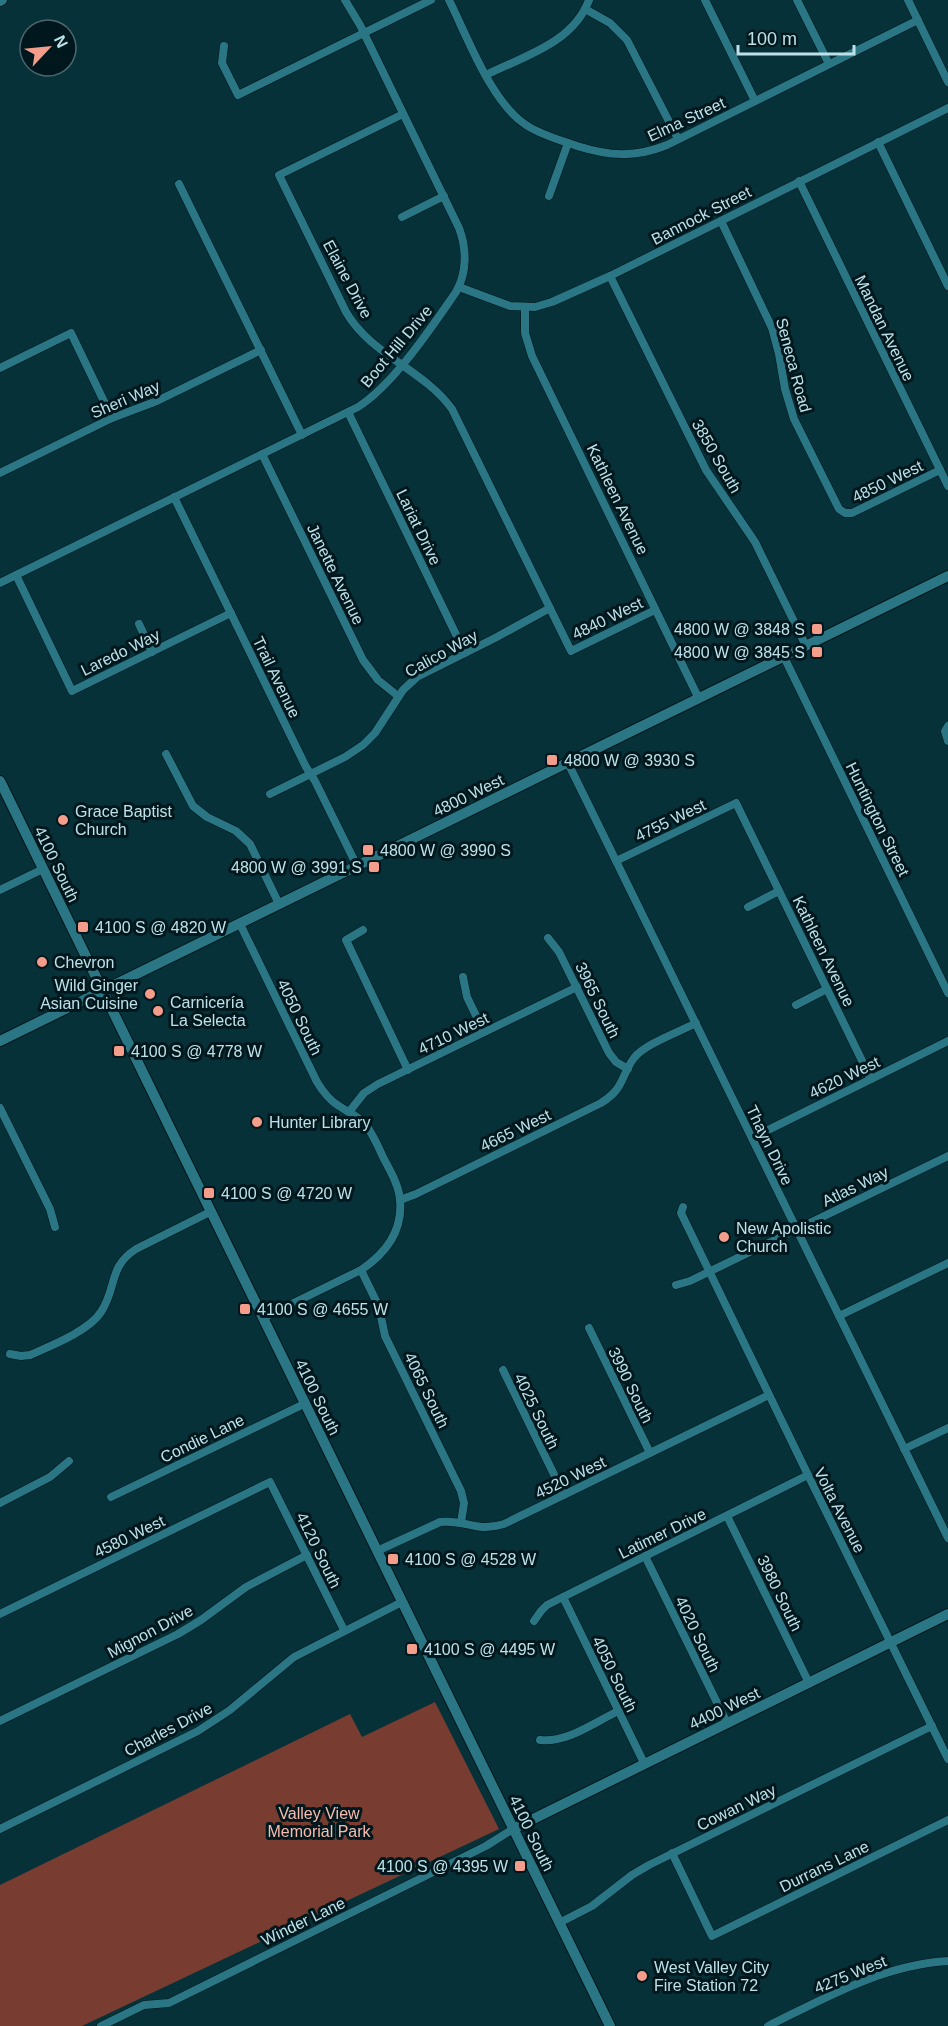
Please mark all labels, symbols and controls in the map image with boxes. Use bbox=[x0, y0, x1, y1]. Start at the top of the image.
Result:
north arrow bbox=[18, 18, 78, 78]
scale bar bbox=[738, 18, 854, 56]
text: 100 m bbox=[747, 29, 797, 49]
text: N bbox=[51, 33, 71, 51]
street label: Elma Street bbox=[645, 94, 728, 145]
street label: Bannock Street bbox=[649, 183, 754, 248]
street label: Elaine Drive bbox=[320, 237, 375, 321]
street label: Mandan Avenue bbox=[852, 273, 918, 384]
street label: Boot Hill Drive bbox=[357, 302, 436, 391]
street label: Seneca Road bbox=[773, 316, 814, 414]
street label: Sheri Way bbox=[88, 377, 162, 422]
street label: 3850 South bbox=[689, 417, 744, 496]
street label: Kathleen Avenue bbox=[583, 441, 652, 557]
street label: 4850 West bbox=[849, 457, 926, 506]
street label: Lariat Drive bbox=[393, 487, 444, 568]
street label: Janette Avenue bbox=[304, 521, 367, 627]
street label: 4840 West bbox=[569, 594, 646, 643]
place label: 4800 W @ 3848 S bbox=[674, 621, 805, 638]
marker: 4800 W @ 3848 S bbox=[810, 622, 824, 636]
street label: Laredo Way bbox=[78, 626, 162, 679]
street label: Calico Way bbox=[402, 627, 480, 680]
street label: Trail Avenue bbox=[250, 634, 304, 721]
place label: 4800 W @ 3845 S bbox=[674, 644, 805, 661]
marker: 4800 W @ 3845 S bbox=[810, 645, 824, 659]
place label: 4800 W @ 3930 S bbox=[564, 752, 695, 769]
marker: 4800 W @ 3930 S bbox=[545, 753, 559, 767]
street label: Huntington Street bbox=[843, 760, 913, 879]
street label: 4800 West bbox=[430, 771, 507, 820]
street label: 4755 West bbox=[632, 796, 709, 845]
place label: Grace Baptist Church bbox=[75, 803, 172, 838]
marker: Grace Baptist Church bbox=[56, 813, 70, 827]
street label: 4100 South bbox=[31, 824, 82, 905]
place label: 4800 W @ 3990 S bbox=[380, 842, 511, 859]
marker: 4800 W @ 3990 S bbox=[361, 843, 375, 857]
place label: 4800 W @ 3991 S bbox=[231, 859, 362, 876]
marker: 4800 W @ 3991 S bbox=[367, 860, 381, 874]
street label: Kathleen Avenue bbox=[789, 893, 858, 1009]
place label: 4100 S @ 4820 W bbox=[95, 919, 227, 936]
marker: 4100 S @ 4820 W bbox=[76, 920, 90, 934]
place label: Chevron bbox=[54, 954, 114, 971]
marker: Chevron bbox=[35, 955, 49, 969]
street label: 3965 South bbox=[572, 960, 623, 1041]
place label: Wild Ginger Asian Cuisine bbox=[40, 977, 139, 1012]
street label: 4050 South bbox=[274, 977, 325, 1058]
marker: Wild Ginger Asian Cuisine bbox=[143, 987, 157, 1001]
place label: Carnicería La Selecta bbox=[170, 994, 246, 1029]
marker: Carnicería La Selecta bbox=[151, 1004, 165, 1018]
street label: 4710 West bbox=[415, 1009, 492, 1058]
place label: 4100 S @ 4778 W bbox=[131, 1043, 263, 1060]
marker: 4100 S @ 4778 W bbox=[112, 1044, 126, 1058]
street label: 4620 West bbox=[806, 1053, 883, 1102]
street label: Thayn Drive bbox=[743, 1103, 796, 1188]
street label: 4665 West bbox=[477, 1106, 554, 1155]
place label: Hunter Library bbox=[269, 1114, 370, 1131]
marker: Hunter Library bbox=[250, 1115, 264, 1129]
street label: Atlas Way bbox=[819, 1163, 891, 1210]
place label: 4100 S @ 4720 W bbox=[221, 1185, 353, 1202]
marker: 4100 S @ 4720 W bbox=[202, 1186, 216, 1200]
place label: New Apolistic Church bbox=[736, 1220, 831, 1255]
marker: New Apolistic Church bbox=[717, 1230, 731, 1244]
place label: 4100 S @ 4655 W bbox=[257, 1301, 389, 1318]
marker: 4100 S @ 4655 W bbox=[238, 1302, 252, 1316]
street label: 3990 South bbox=[605, 1345, 656, 1426]
street label: 4065 South bbox=[401, 1350, 452, 1431]
street label: 4100 South bbox=[292, 1357, 343, 1438]
street label: 4025 South bbox=[511, 1371, 562, 1452]
street label: Condie Lane bbox=[158, 1411, 247, 1466]
street label: 4520 West bbox=[532, 1453, 609, 1502]
street label: Volta Avenue bbox=[811, 1465, 868, 1556]
street label: Latimer Drive bbox=[616, 1505, 709, 1562]
street label: 4120 South bbox=[293, 1510, 344, 1591]
street label: 4580 West bbox=[91, 1512, 168, 1561]
place label: 4100 S @ 4528 W bbox=[405, 1551, 537, 1568]
marker: 4100 S @ 4528 W bbox=[386, 1552, 400, 1566]
street label: 3980 South bbox=[754, 1553, 805, 1634]
street label: 4020 South bbox=[672, 1594, 723, 1675]
street label: Mignon Drive bbox=[105, 1602, 196, 1661]
street label: 4050 South bbox=[589, 1634, 640, 1715]
place label: 4100 S @ 4495 W bbox=[424, 1641, 556, 1658]
marker: 4100 S @ 4495 W bbox=[405, 1642, 419, 1656]
street label: 4400 West bbox=[686, 1684, 763, 1733]
street label: Charles Drive bbox=[121, 1699, 215, 1760]
street label: Cowan Way bbox=[694, 1781, 778, 1834]
street label: 4100 South bbox=[506, 1793, 557, 1874]
park label: Valley View Memorial Park bbox=[267, 1805, 372, 1840]
street label: Durrans Lane bbox=[777, 1838, 872, 1895]
place label: 4100 S @ 4395 W bbox=[377, 1858, 509, 1875]
marker: 4100 S @ 4395 W bbox=[513, 1859, 527, 1873]
street label: Winder Lane bbox=[259, 1894, 348, 1949]
street label: 4275 West bbox=[812, 1952, 889, 1997]
place label: West Valley City Fire Station 72 bbox=[654, 1959, 769, 1994]
marker: West Valley City Fire Station 72 bbox=[635, 1969, 649, 1983]

